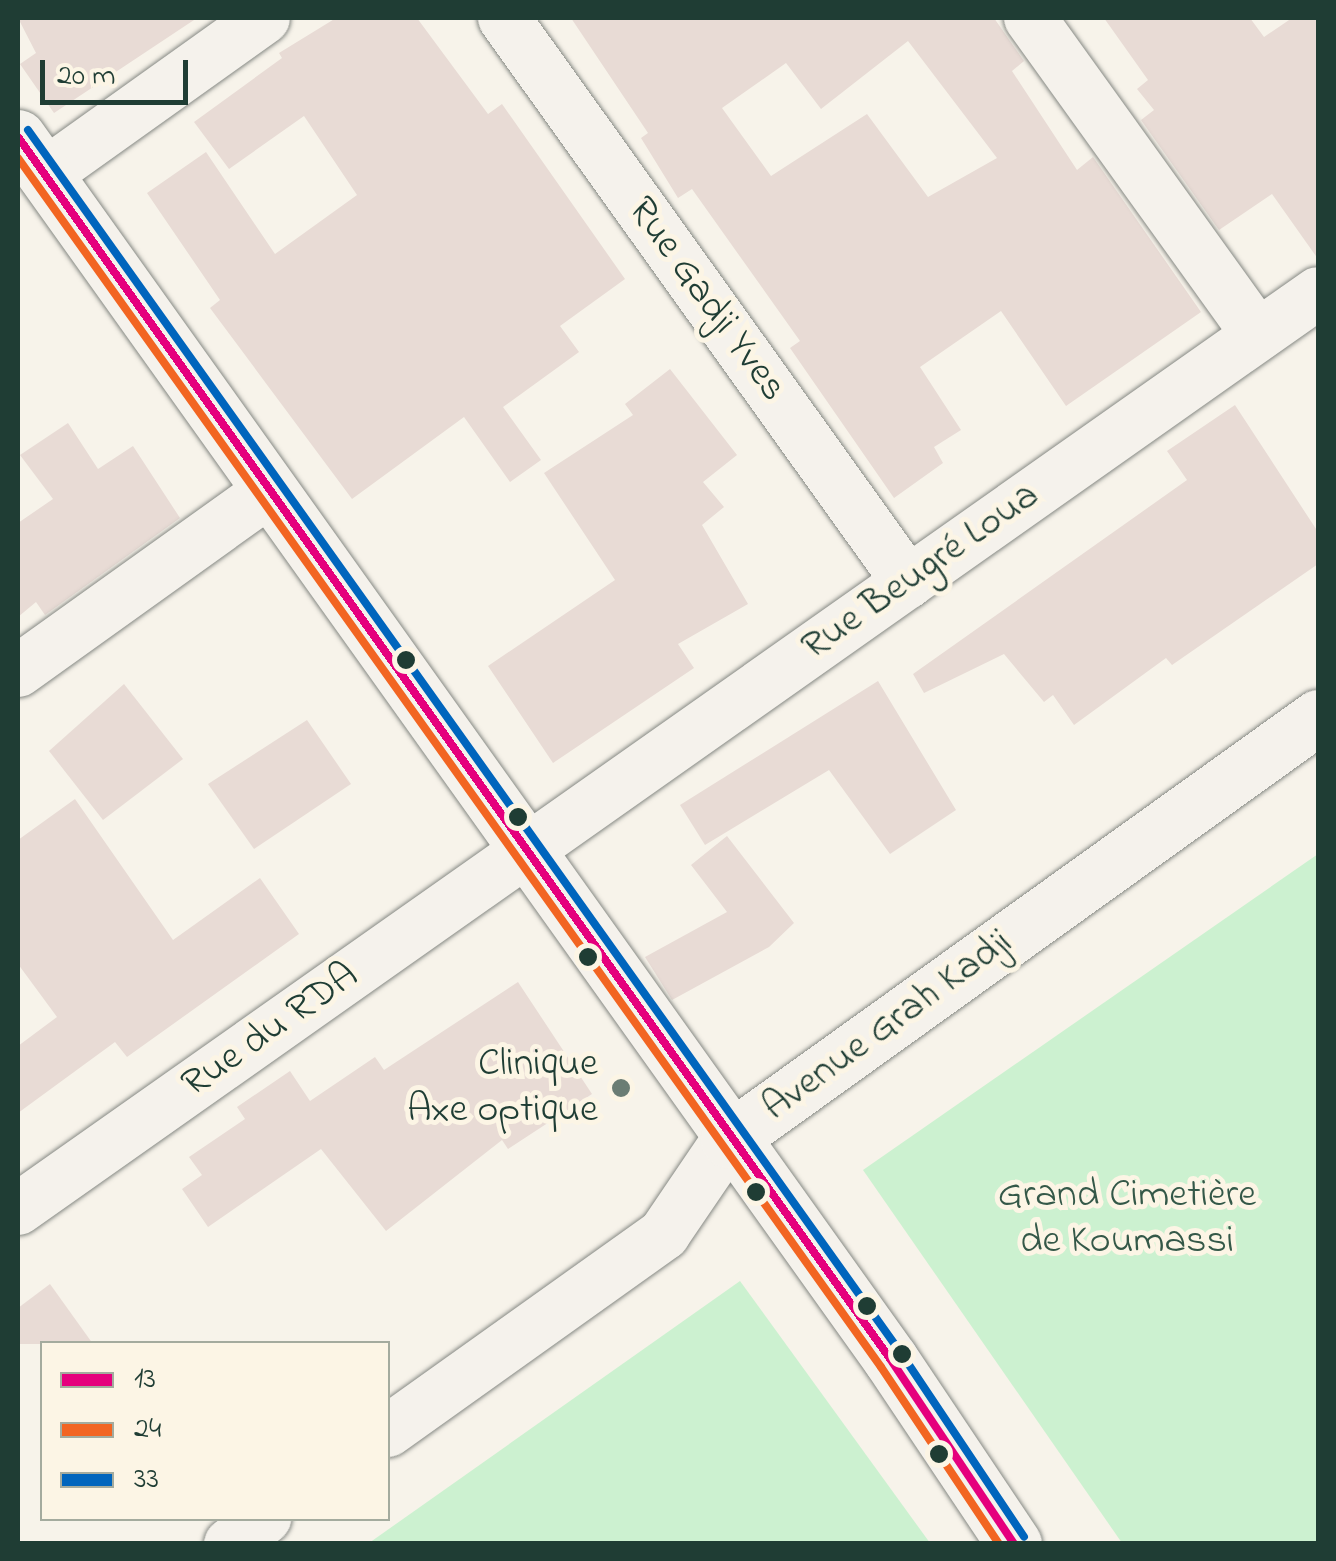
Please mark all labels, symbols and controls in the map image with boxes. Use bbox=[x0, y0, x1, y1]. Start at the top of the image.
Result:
scale bar bbox=[45, 40, 192, 102]
text: 20 m bbox=[57, 55, 116, 99]
street label: Rue Gadji Yves bbox=[616, 189, 796, 411]
street label: Rue Beugré Loua bbox=[793, 472, 1049, 672]
unlabelled marker bbox=[396, 650, 416, 670]
unlabelled marker bbox=[508, 807, 528, 827]
street label: Avenue Grah Kadji bbox=[754, 919, 1022, 1133]
unlabelled marker bbox=[578, 947, 598, 967]
street label: Rue du RDA bbox=[174, 953, 368, 1109]
place label: Clinique Axe optique bbox=[407, 1041, 598, 1135]
marker: Clinique Axe optique bbox=[608, 1075, 634, 1101]
park label: Grand Cimetière de Koumassi bbox=[998, 1172, 1256, 1266]
unlabelled marker bbox=[746, 1182, 766, 1202]
unlabelled marker bbox=[857, 1296, 877, 1316]
legend bbox=[40, 1341, 390, 1521]
unlabelled marker bbox=[892, 1344, 912, 1364]
text: 13 bbox=[134, 1358, 156, 1402]
text: 24 bbox=[134, 1408, 161, 1452]
unlabelled marker bbox=[929, 1444, 949, 1464]
text: 33 bbox=[134, 1458, 159, 1502]

